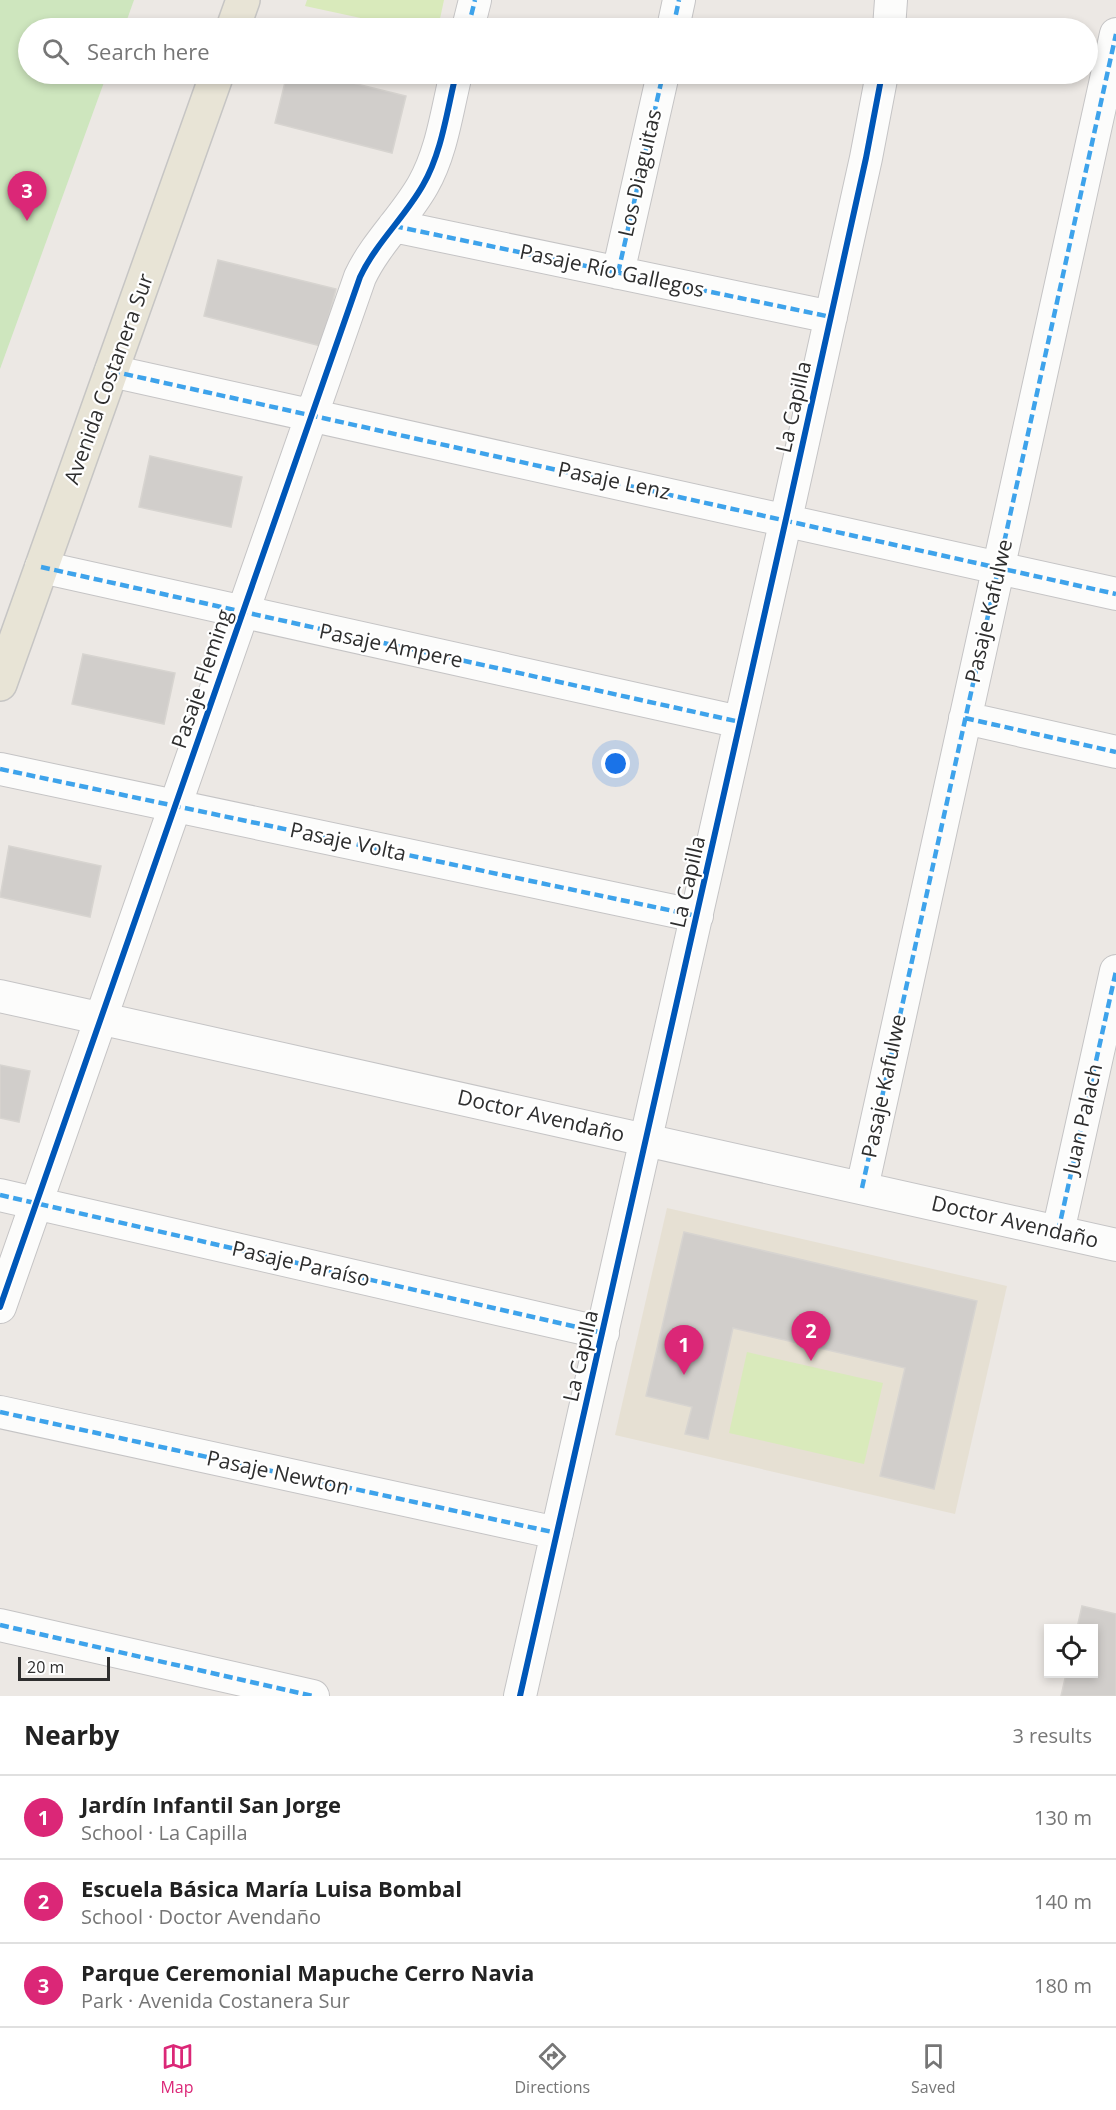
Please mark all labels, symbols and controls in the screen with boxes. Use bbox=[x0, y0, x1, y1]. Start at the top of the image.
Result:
search box bbox=[18, 18, 1098, 84]
icon: search bbox=[39, 35, 72, 68]
text: Search here bbox=[87, 36, 210, 66]
street label: Los Diaguitas bbox=[611, 106, 667, 239]
pin: 3 bbox=[8, 172, 46, 221]
street label: Pasaje Río Gallegos bbox=[517, 237, 707, 303]
street label: Avenida Costanera Sur bbox=[57, 269, 159, 488]
street label: La Capilla bbox=[769, 358, 817, 455]
street label: Pasaje Lenz bbox=[556, 454, 673, 506]
street label: Pasaje Kafulwe bbox=[958, 536, 1018, 685]
street label: Pasaje Fleming bbox=[164, 605, 238, 752]
street label: Pasaje Ampere bbox=[317, 616, 466, 674]
your location bbox=[601, 749, 630, 778]
street label: Pasaje Volta bbox=[288, 815, 409, 867]
street label: La Capilla bbox=[663, 833, 711, 930]
street label: Pasaje Kafulwe bbox=[854, 1011, 912, 1160]
street label: Juan Palach bbox=[1055, 1061, 1108, 1179]
street label: Doctor Avendaño bbox=[455, 1082, 627, 1148]
street label: Doctor Avendaño bbox=[929, 1188, 1101, 1254]
street label: Pasaje Paraíso bbox=[229, 1234, 373, 1293]
street label: La Capilla bbox=[556, 1307, 604, 1404]
pin: 2 bbox=[792, 1312, 830, 1361]
pin: 1 bbox=[664, 1326, 704, 1375]
street label: Pasaje Newton bbox=[204, 1443, 352, 1501]
map controls bbox=[1044, 1624, 1098, 1678]
button: locate bbox=[1044, 1624, 1098, 1678]
scale bar bbox=[18, 1654, 110, 1682]
text: 20 m bbox=[27, 1656, 64, 1678]
text: Nearby bbox=[24, 1717, 119, 1753]
text: 3 results bbox=[1012, 1722, 1092, 1749]
text: Jardín Infantil San Jorge bbox=[81, 1789, 341, 1819]
text: 1 bbox=[38, 1804, 49, 1831]
text: 130 m bbox=[1034, 1804, 1092, 1831]
text: School · La Capilla bbox=[81, 1819, 248, 1846]
text: Escuela Básica María Luisa Bombal bbox=[81, 1873, 462, 1903]
text: 2 bbox=[38, 1888, 49, 1915]
text: 140 m bbox=[1034, 1888, 1092, 1915]
text: School · Doctor Avendaño bbox=[81, 1903, 321, 1930]
text: Parque Ceremonial Mapuche Cerro Navia bbox=[81, 1957, 534, 1987]
text: 3 bbox=[38, 1972, 49, 1999]
text: 180 m bbox=[1034, 1972, 1092, 1999]
text: Park · Avenida Costanera Sur bbox=[81, 1987, 350, 2014]
tab: Map bbox=[160, 2040, 194, 2098]
tab: Directions bbox=[514, 2040, 590, 2098]
tab: Saved bbox=[911, 2040, 956, 2098]

